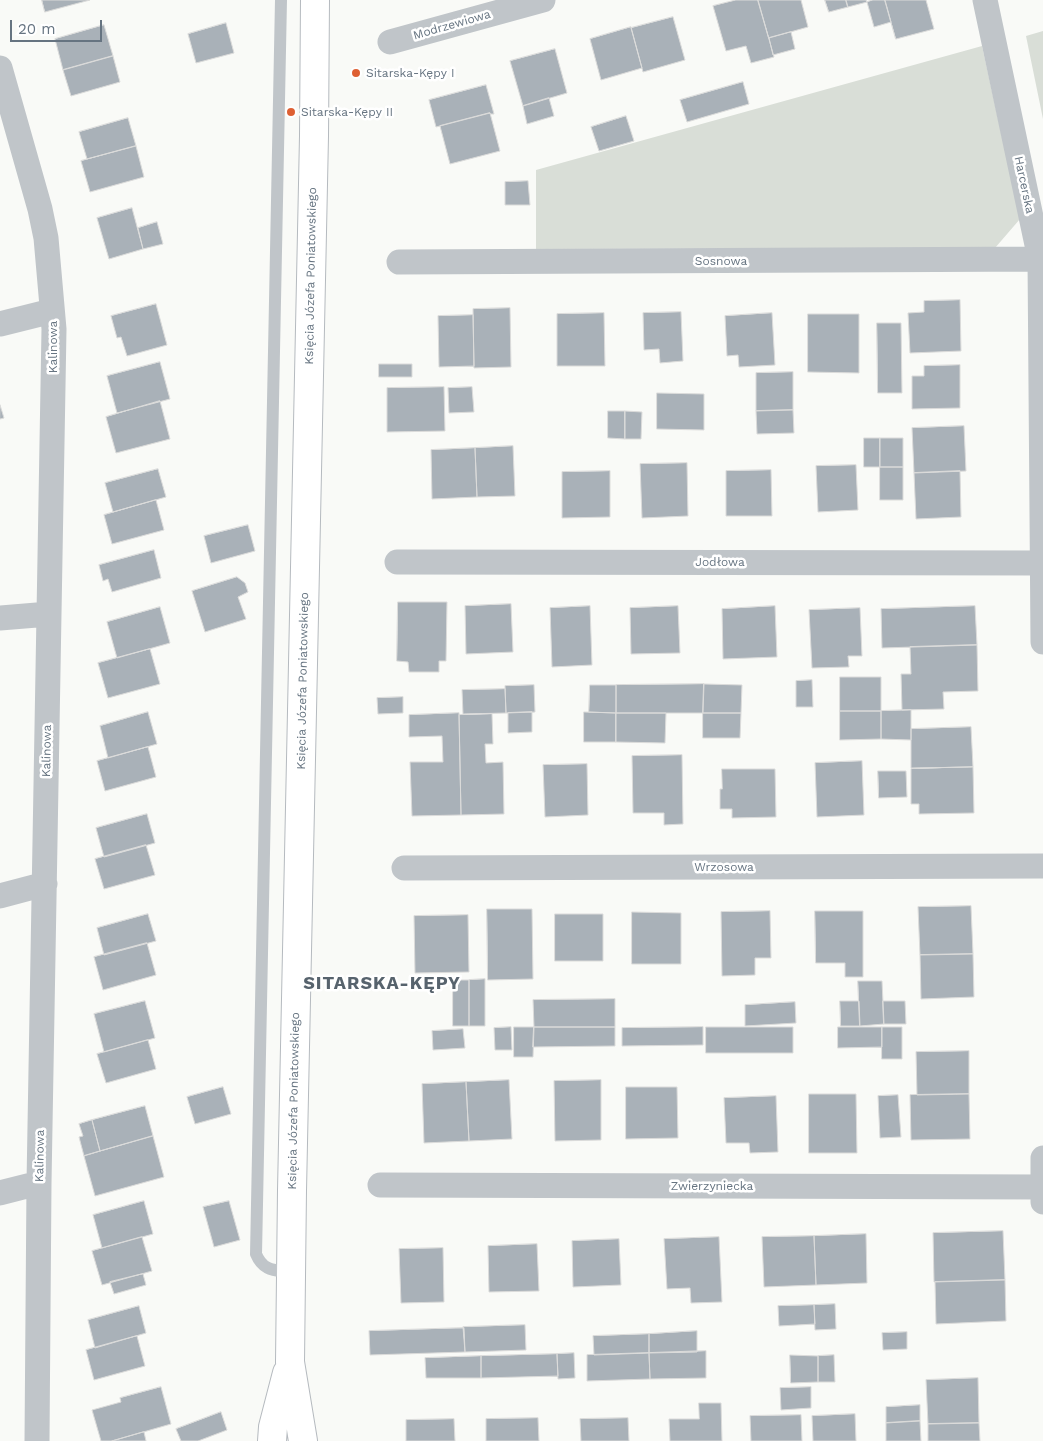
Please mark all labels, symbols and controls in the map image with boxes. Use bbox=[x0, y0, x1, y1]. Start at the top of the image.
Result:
street label: Modrzewiowa bbox=[412, 7, 492, 43]
scale bar bbox=[12, 10, 105, 42]
text: 20 m bbox=[18, 20, 56, 38]
place label: Sitarska-Kępy I bbox=[366, 66, 454, 80]
marker: Sitarska-Kępy I bbox=[350, 67, 362, 79]
place label: Sitarska-Kępy II bbox=[301, 105, 393, 119]
marker: Sitarska-Kępy II bbox=[285, 106, 297, 118]
street label: Harcerska bbox=[1011, 155, 1037, 215]
street label: Księcia Józefa Poniatowskiego bbox=[302, 187, 320, 365]
street label: Sosnowa bbox=[695, 254, 747, 268]
street label: Kalinowa bbox=[46, 321, 60, 373]
street label: Jodłowa bbox=[695, 555, 745, 569]
street label: Księcia Józefa Poniatowskiego bbox=[294, 592, 312, 770]
street label: Kalinowa bbox=[39, 725, 55, 777]
street label: Wrzosowa bbox=[694, 860, 754, 874]
district label: SITARSKA-KĘPY bbox=[302, 973, 462, 995]
street label: Księcia Józefa Poniatowskiego bbox=[285, 1012, 303, 1190]
street label: Kalinowa bbox=[32, 1130, 48, 1182]
street label: Zwierzyniecka bbox=[671, 1179, 753, 1193]

